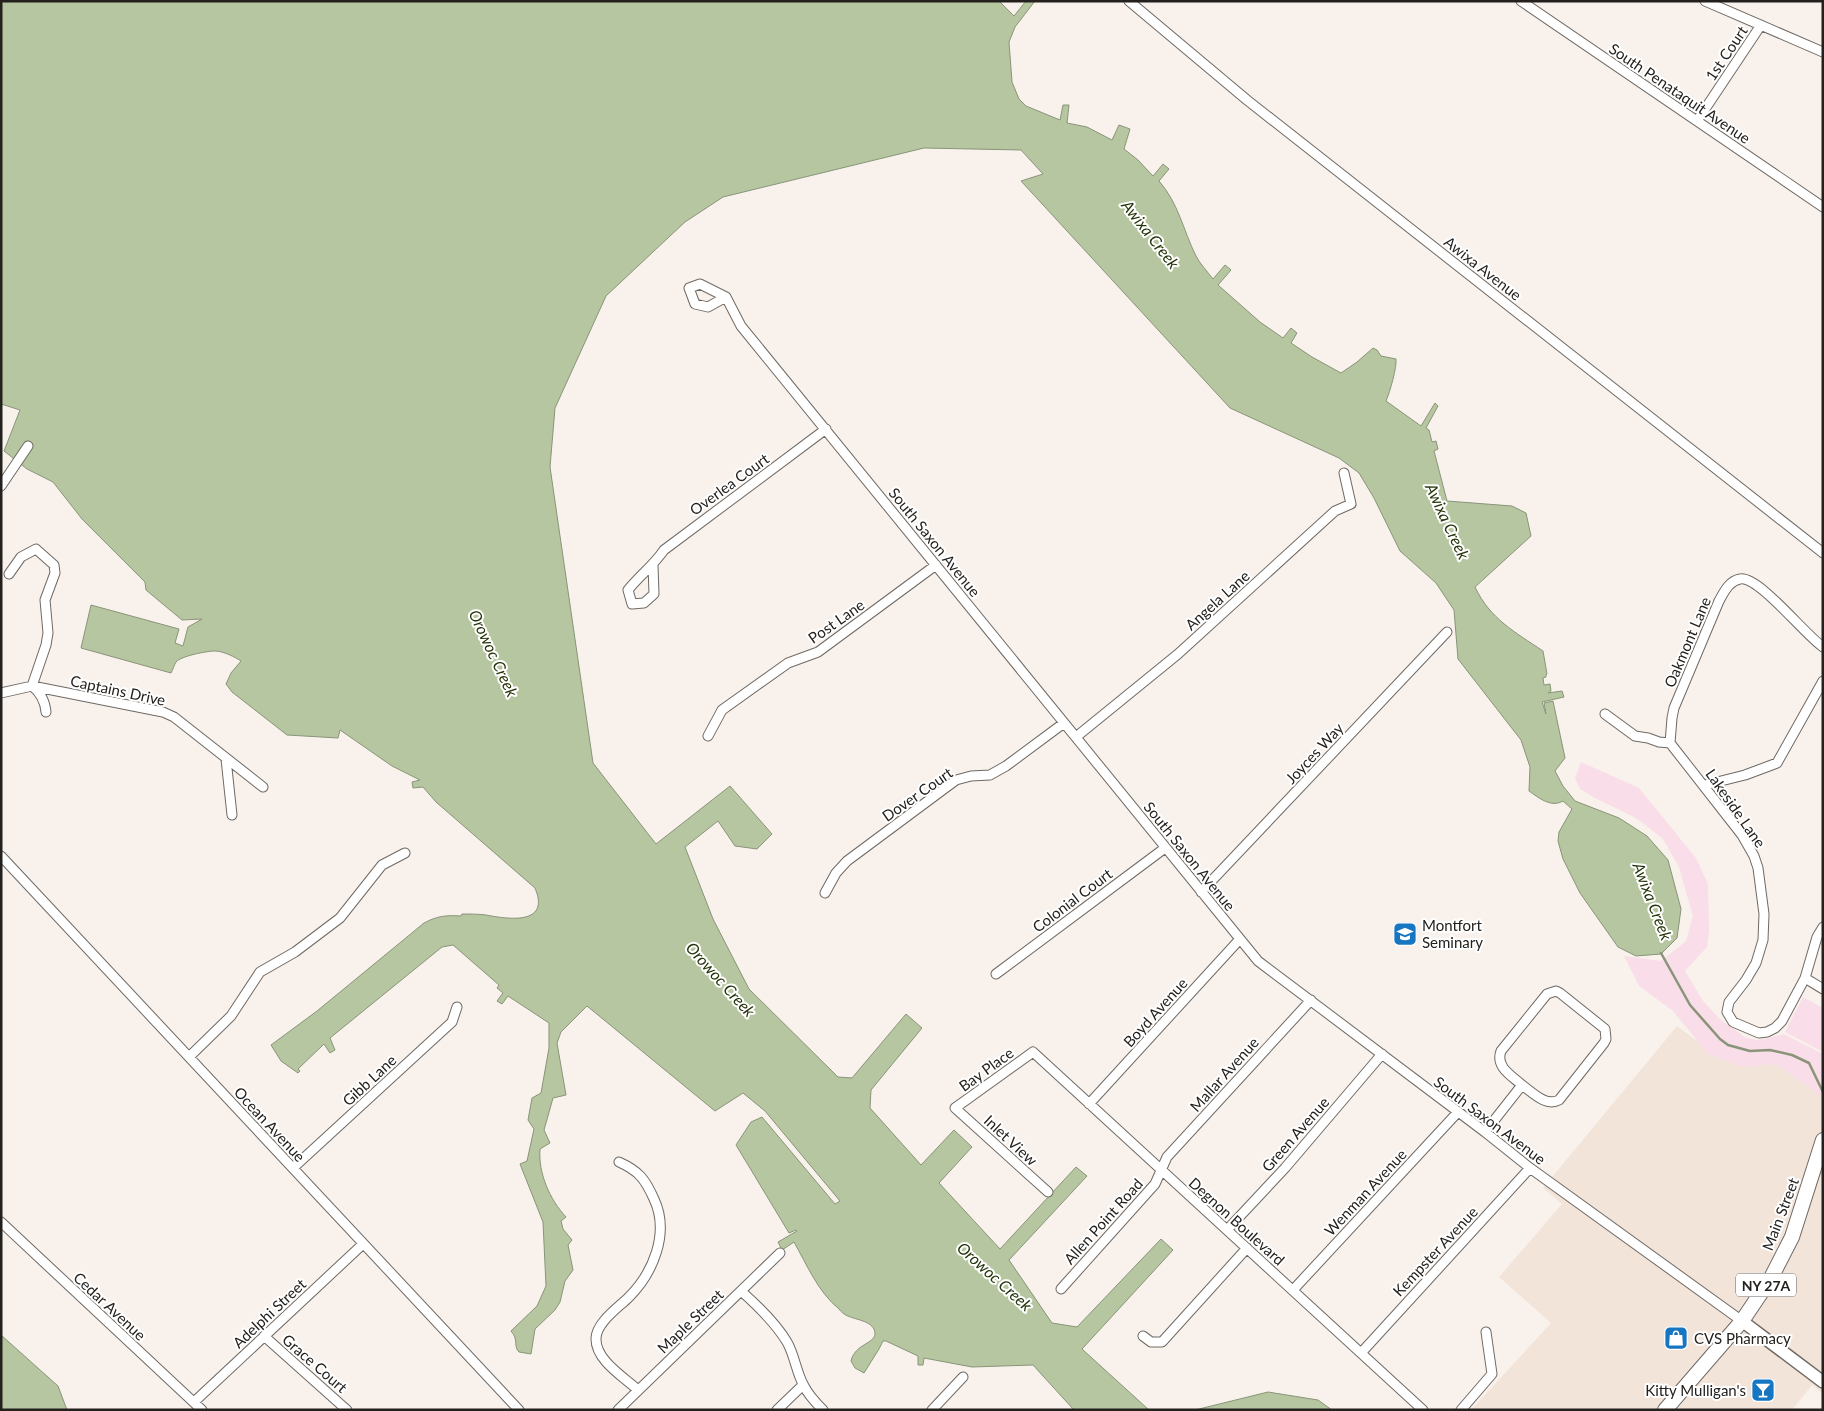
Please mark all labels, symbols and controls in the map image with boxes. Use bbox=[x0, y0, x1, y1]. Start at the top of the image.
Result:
street label: 1st Court bbox=[1701, 22, 1751, 84]
street label: South Penataquit Avenue bbox=[1606, 39, 1754, 147]
water label: Awixa Creek bbox=[1118, 195, 1184, 272]
street label: Awixa Avenue bbox=[1441, 232, 1525, 304]
street label: Overlea Court bbox=[686, 449, 772, 519]
water label: Awixa Creek bbox=[1422, 479, 1474, 562]
street label: South Saxon Avenue bbox=[886, 484, 985, 600]
street label: Angela Lane bbox=[1181, 566, 1253, 634]
street label: Oakmont Lane bbox=[1660, 594, 1714, 690]
street label: Post Lane bbox=[805, 595, 868, 647]
water label: Orowoc Creek bbox=[466, 606, 523, 700]
street label: Captains Drive bbox=[69, 671, 167, 709]
street label: Joyces Way bbox=[1281, 719, 1347, 787]
street label: Dover Court bbox=[878, 763, 956, 825]
street label: Lakeside Lane bbox=[1702, 765, 1770, 851]
street label: South Saxon Avenue bbox=[1141, 798, 1240, 914]
water label: Awixa Creek bbox=[1629, 858, 1677, 943]
street label: Colonial Court bbox=[1029, 864, 1116, 936]
place label: Montfort Seminary bbox=[1422, 916, 1483, 951]
school or university icon: Montfort Seminary bbox=[1392, 921, 1418, 947]
water label: Orowoc Creek bbox=[683, 938, 760, 1021]
street label: Boyd Avenue bbox=[1119, 974, 1191, 1050]
street label: Mallar Avenue bbox=[1186, 1033, 1262, 1115]
street label: Bay Place bbox=[955, 1043, 1017, 1095]
street label: Gibb Lane bbox=[339, 1051, 400, 1109]
street label: South Saxon Avenue bbox=[1431, 1072, 1549, 1168]
street label: Ocean Avenue bbox=[231, 1083, 309, 1165]
street label: Green Avenue bbox=[1258, 1093, 1332, 1175]
street label: Inlet View bbox=[981, 1111, 1041, 1169]
street label: Wenman Avenue bbox=[1320, 1145, 1410, 1239]
street label: Degnon Boulevard bbox=[1185, 1173, 1289, 1269]
street label: Allen Point Road bbox=[1060, 1175, 1146, 1267]
street label: Main Street bbox=[1758, 1175, 1802, 1253]
street label: Kempster Avenue bbox=[1389, 1202, 1481, 1300]
water label: Orowoc Creek bbox=[954, 1238, 1037, 1315]
street label: Cedar Avenue bbox=[70, 1268, 150, 1344]
street label: Adelphi Street bbox=[229, 1274, 310, 1351]
road number: NY 27A bbox=[1736, 1274, 1796, 1296]
street label: Maple Street bbox=[653, 1285, 727, 1357]
shop icon: CVS Pharmacy bbox=[1663, 1325, 1689, 1351]
place label: CVS Pharmacy bbox=[1694, 1329, 1791, 1347]
street label: Grace Court bbox=[279, 1330, 352, 1396]
bar icon: Kitty Mulligan's bbox=[1750, 1377, 1776, 1403]
place label: Kitty Mulligan's bbox=[1645, 1381, 1746, 1399]

